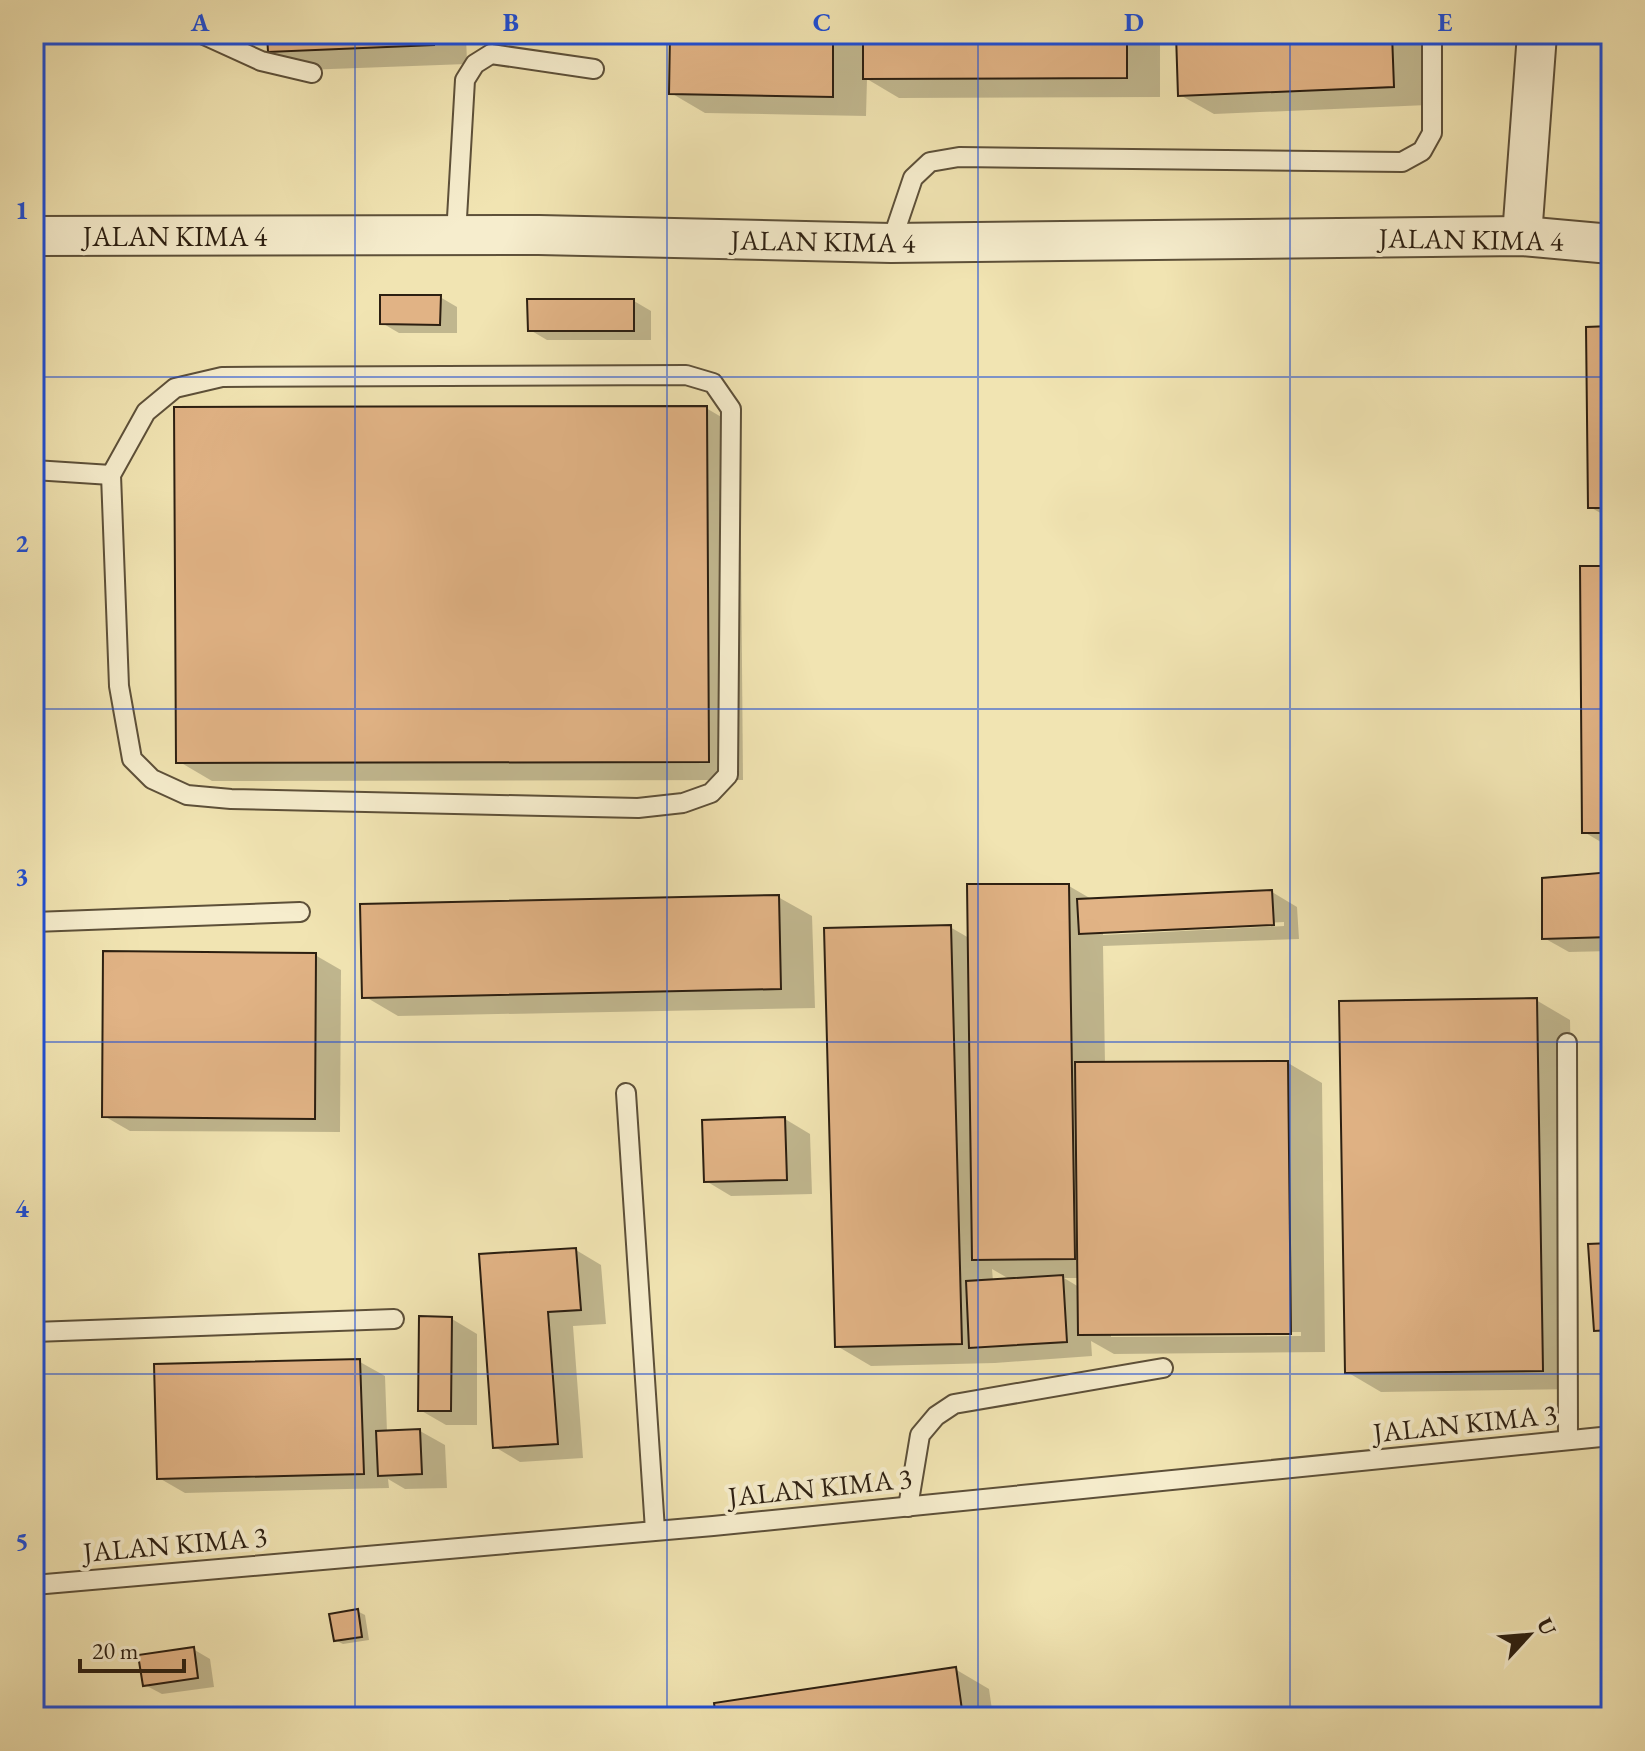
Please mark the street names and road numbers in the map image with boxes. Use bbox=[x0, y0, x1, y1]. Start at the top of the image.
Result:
street label: JALAN KIMA 4 bbox=[81, 218, 268, 254]
street label: JALAN KIMA 4 bbox=[1376, 219, 1564, 259]
street label: JALAN KIMA 4 bbox=[728, 221, 916, 261]
street label: JALAN KIMA 3 bbox=[1369, 1395, 1559, 1451]
street label: JALAN KIMA 3 bbox=[724, 1459, 914, 1515]
street label: JALAN KIMA 3 bbox=[79, 1518, 269, 1570]

